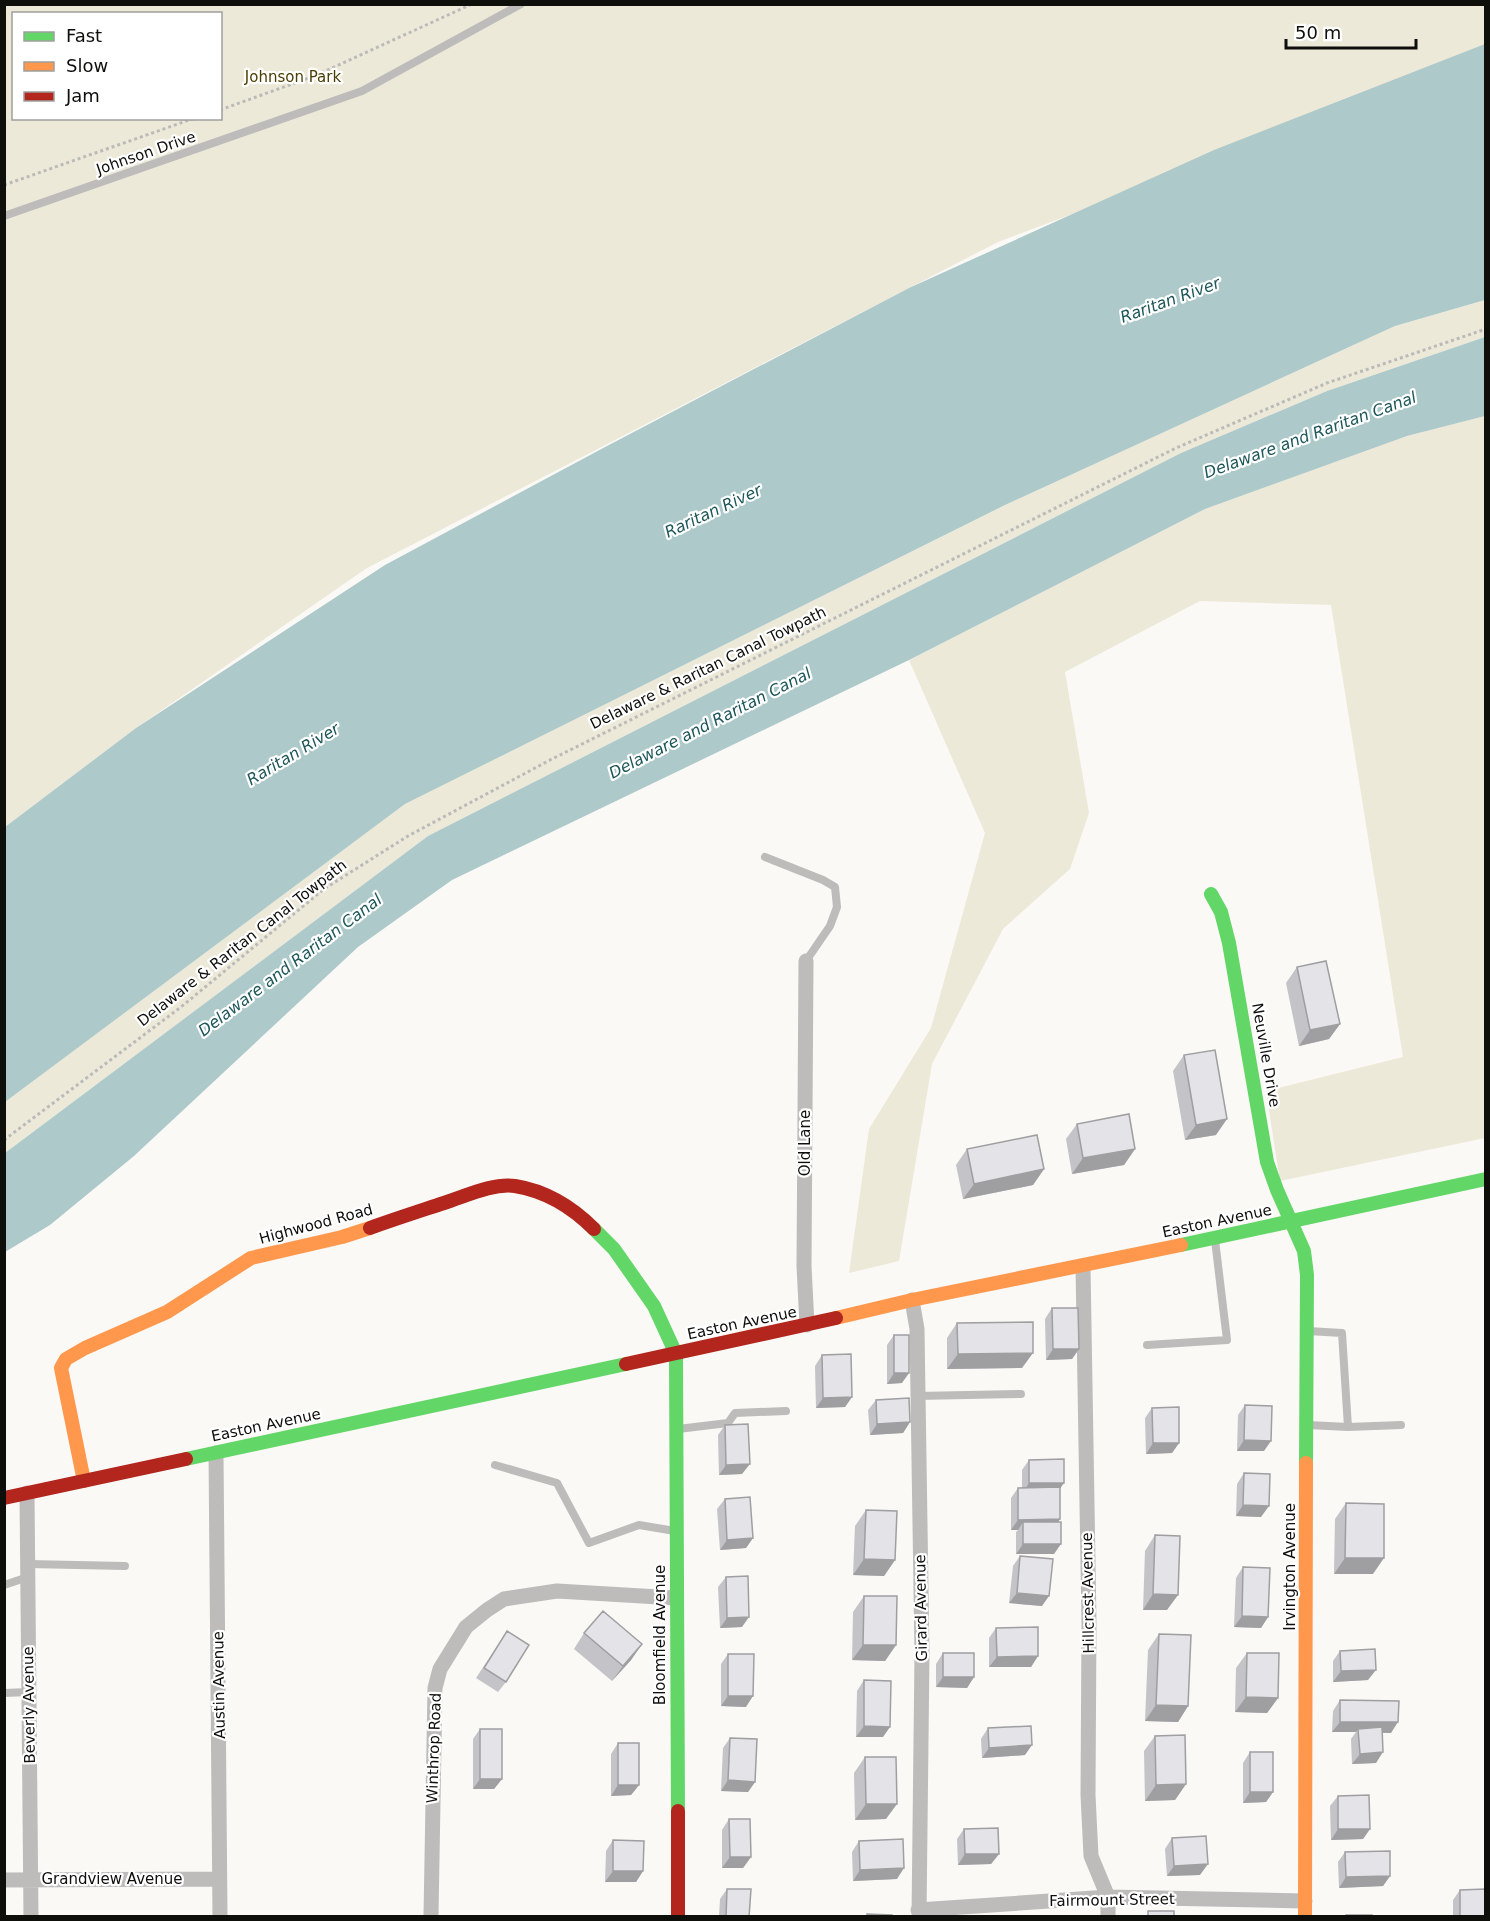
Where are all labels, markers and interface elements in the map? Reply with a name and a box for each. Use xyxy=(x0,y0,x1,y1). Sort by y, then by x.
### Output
legend xyxy=(12,12,222,120)
scale bar xyxy=(1286,12,1416,50)
text: 50 m xyxy=(1295,22,1341,43)
text: Fast xyxy=(66,25,102,46)
text: Slow xyxy=(66,55,108,76)
park label: Johnson Park xyxy=(244,68,341,86)
text: Jam xyxy=(65,85,100,106)
street label: Johnson Drive xyxy=(93,128,198,179)
water label: Raritan River xyxy=(1118,273,1224,327)
water label: Delaware and Raritan Canal xyxy=(1201,387,1419,482)
water label: Raritan River xyxy=(662,480,766,542)
street label: Delaware & Raritan Canal Towpath xyxy=(587,603,829,733)
water label: Delaware and Raritan Canal xyxy=(606,663,815,782)
water label: Raritan River xyxy=(243,718,344,789)
street label: Delaware & Raritan Canal Towpath xyxy=(134,856,350,1030)
water label: Delaware and Raritan Canal xyxy=(195,889,386,1040)
street label: Neuville Drive xyxy=(1248,1002,1284,1108)
street label: Old Lane xyxy=(796,1110,814,1176)
street label: Highwood Road xyxy=(257,1200,375,1248)
street label: Easton Avenue xyxy=(1161,1201,1273,1241)
street label: Easton Avenue xyxy=(686,1303,798,1343)
street label: Easton Avenue xyxy=(210,1405,322,1445)
street label: Irvington Avenue xyxy=(1281,1503,1299,1631)
street label: Hillcrest Avenue xyxy=(1078,1532,1098,1654)
street label: Girard Avenue xyxy=(911,1554,931,1662)
street label: Bloomfield Avenue xyxy=(651,1565,669,1705)
street label: Austin Avenue xyxy=(209,1631,229,1739)
street label: Beverly Avenue xyxy=(19,1646,39,1764)
street label: Winthrop Road xyxy=(423,1692,445,1804)
street label: Grandview Avenue xyxy=(41,1870,183,1888)
street label: Fairmount Street xyxy=(1049,1890,1175,1910)

